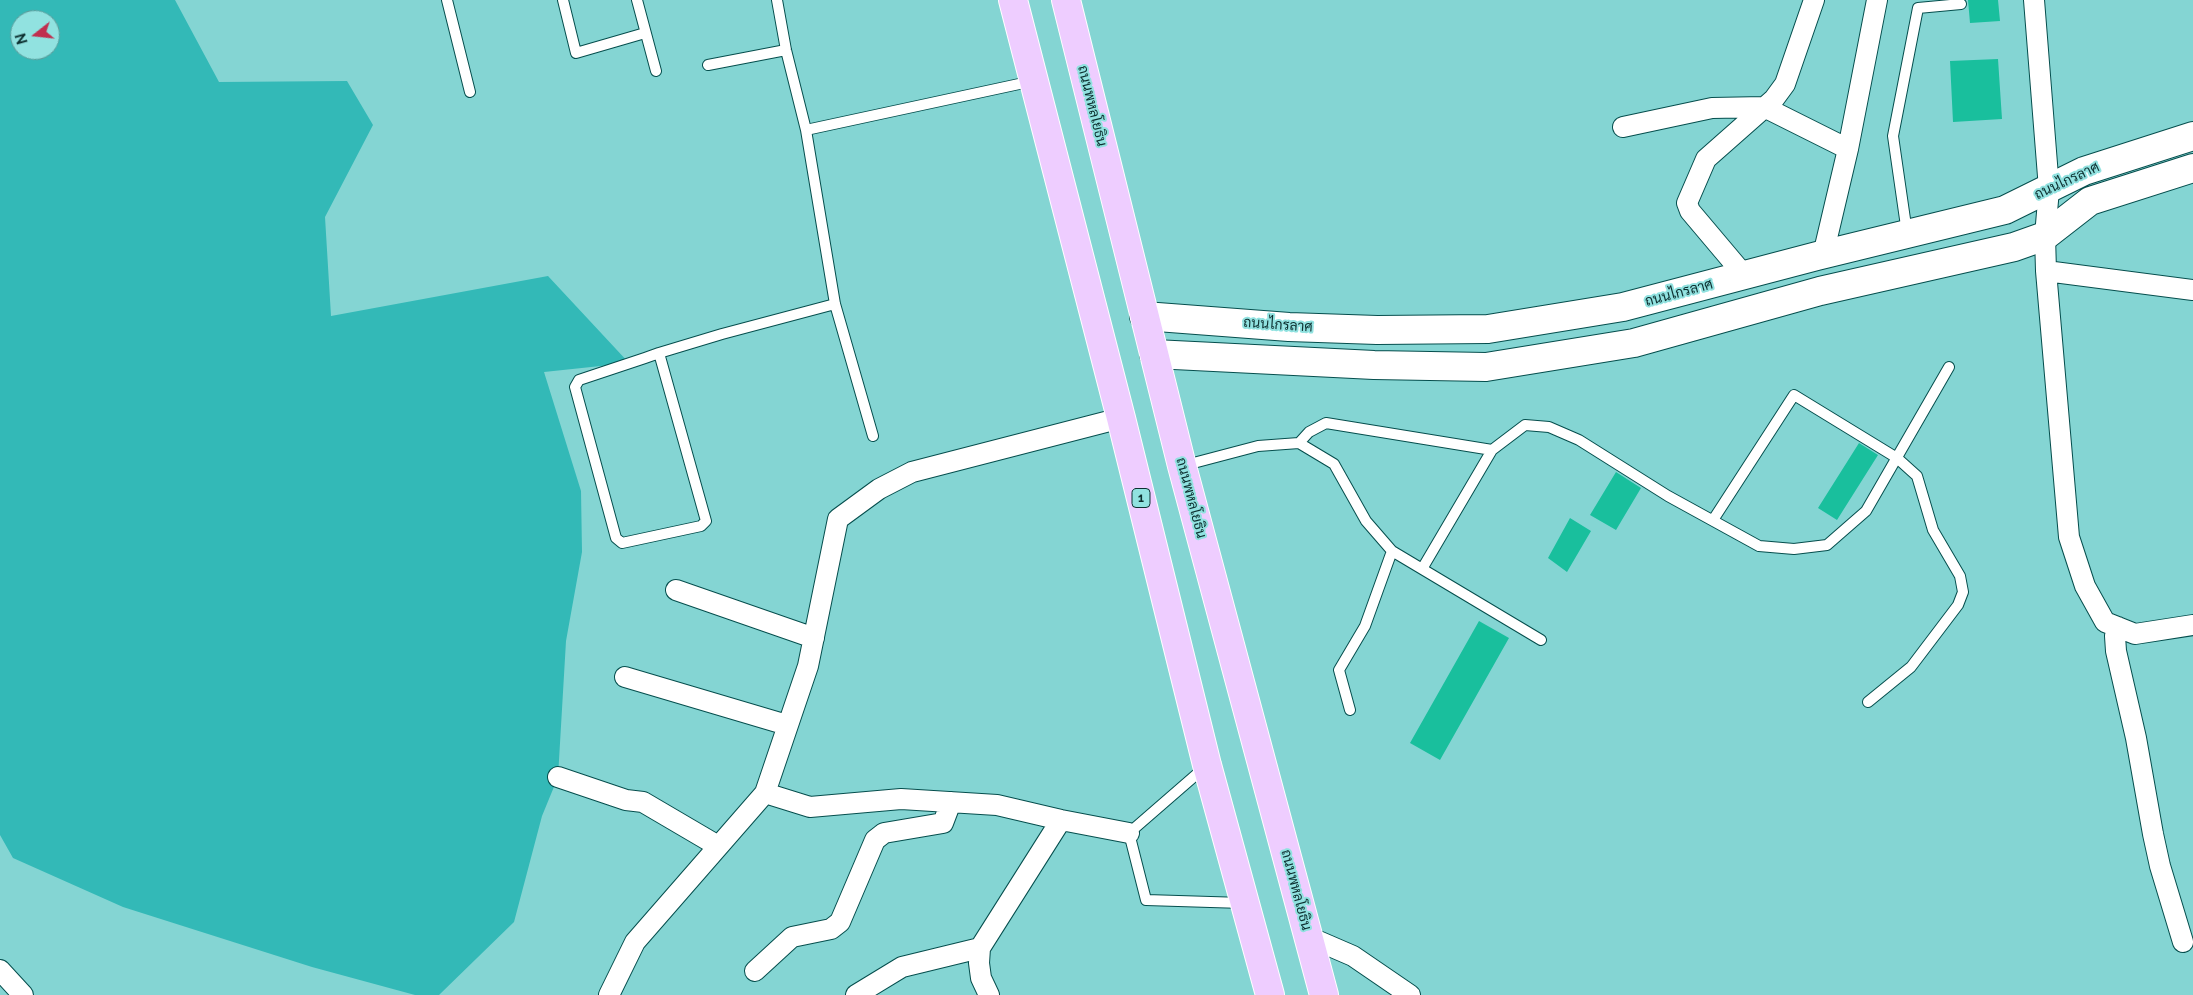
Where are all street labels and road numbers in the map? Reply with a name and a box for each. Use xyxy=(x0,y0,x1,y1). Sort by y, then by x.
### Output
street label: ถนนพหลโยธิน xyxy=(1074,64,1110,148)
street label: ถนนไกรลาศ xyxy=(2032,159,2102,203)
street label: ถนนไกรลาศ xyxy=(1643,276,1715,310)
street label: ถนนไกรลาศ xyxy=(1243,314,1313,336)
street label: ถนนพหลโยธิน xyxy=(1172,456,1210,540)
road number: 1 xyxy=(1132,488,1150,508)
street label: ถนนพหลโยธิน xyxy=(1277,848,1315,932)

